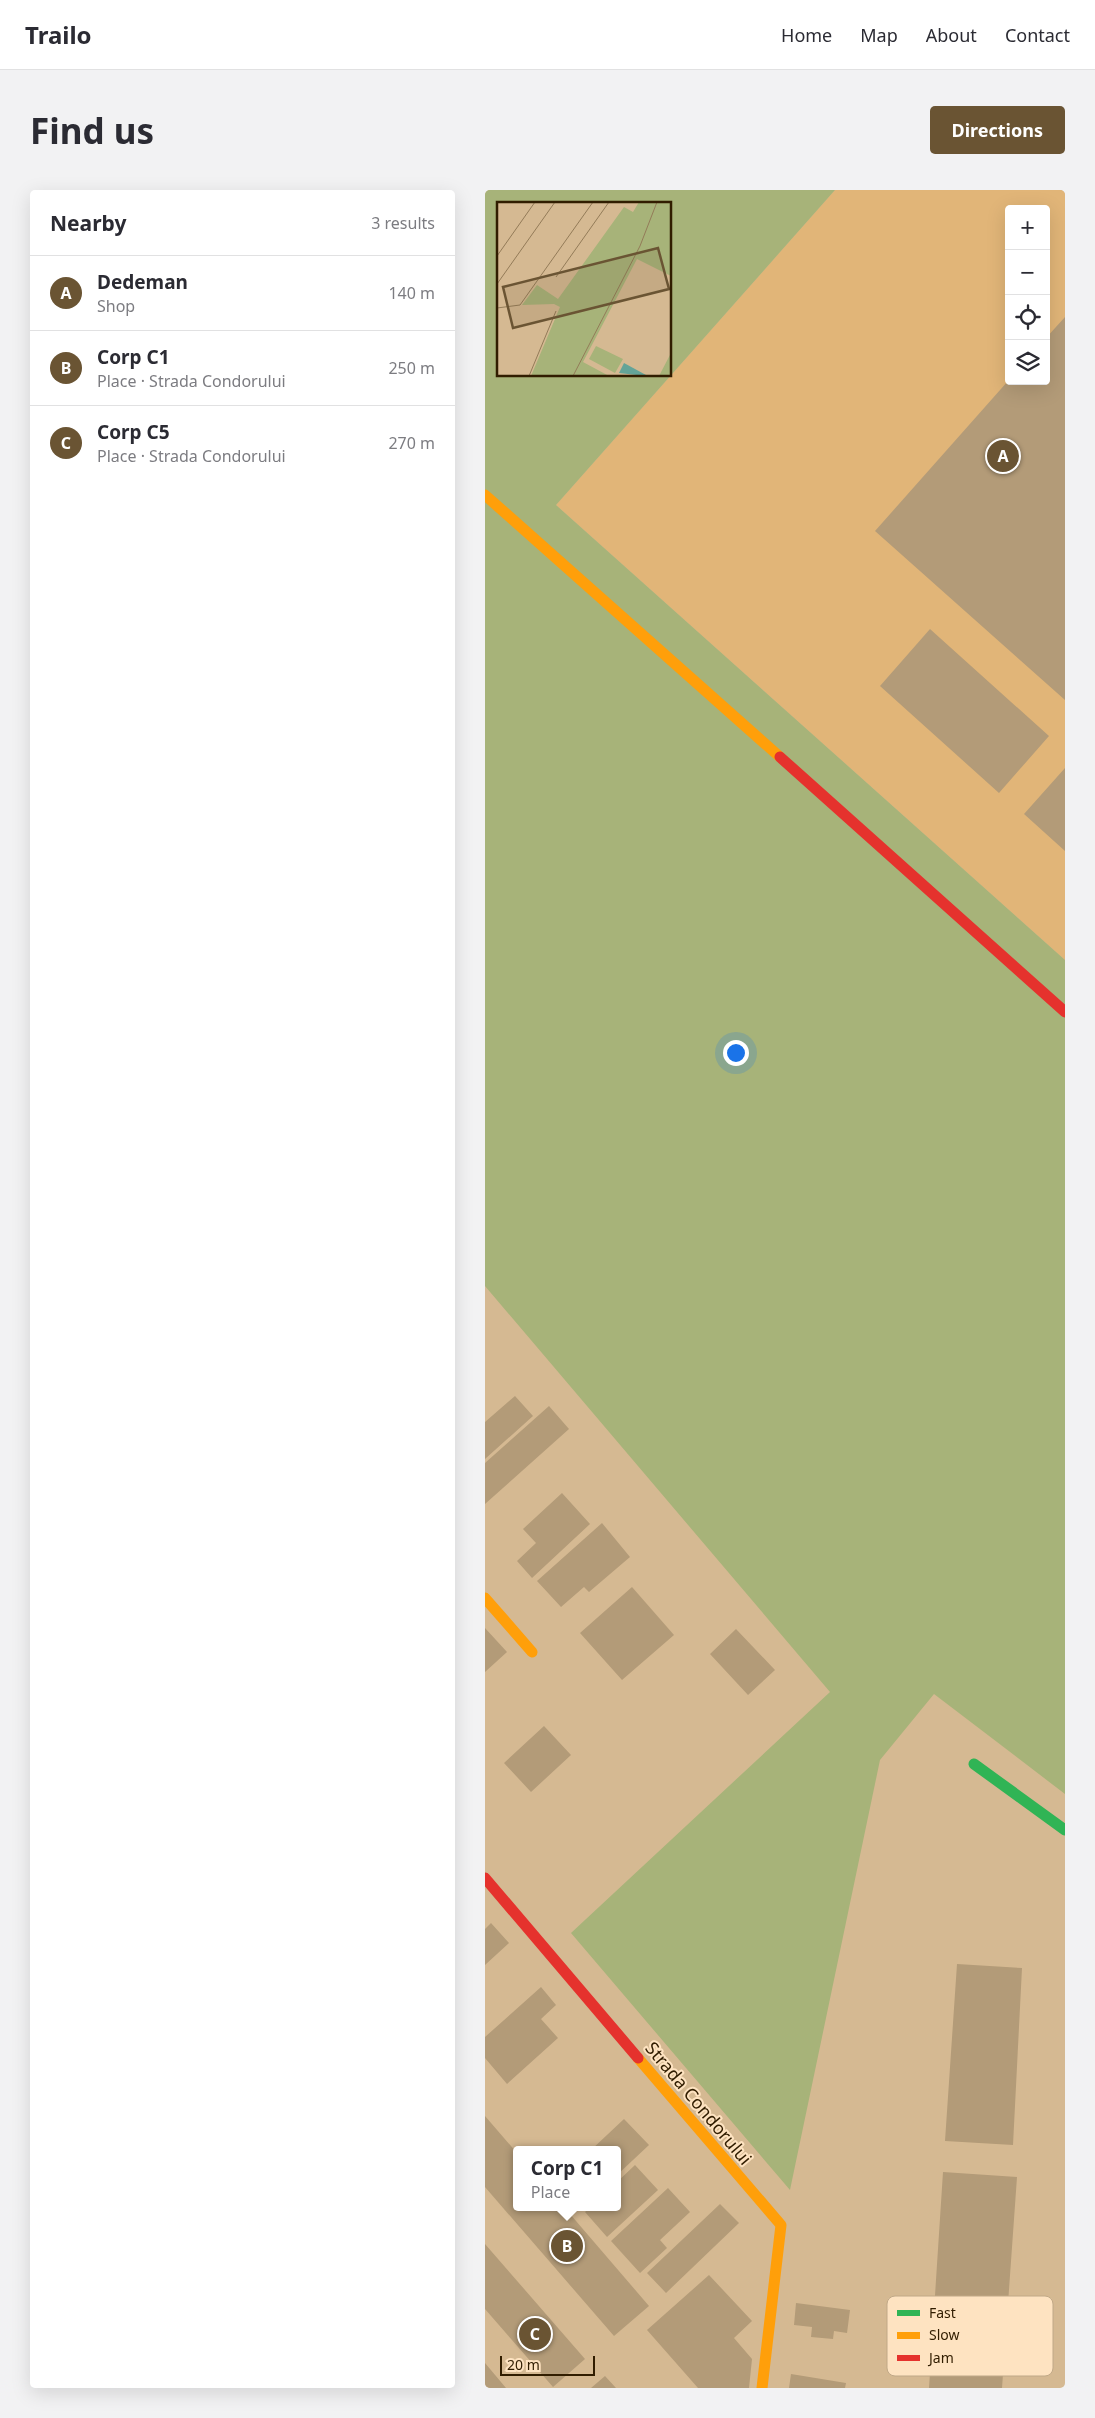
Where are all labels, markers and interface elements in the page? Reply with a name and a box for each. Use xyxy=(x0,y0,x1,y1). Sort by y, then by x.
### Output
text: Trailo xyxy=(25,18,92,51)
text: Home xyxy=(781,23,832,47)
text: Map xyxy=(860,23,898,47)
text: About xyxy=(926,23,977,47)
text: Contact xyxy=(1005,23,1070,47)
button: Directions xyxy=(930,106,1065,154)
text: Find us xyxy=(30,107,154,154)
inset map xyxy=(497,202,671,376)
map controls xyxy=(1005,205,1050,385)
button: + xyxy=(1005,205,1050,250)
text: Nearby xyxy=(50,209,126,237)
text: 3 results xyxy=(371,212,435,234)
button: − xyxy=(1005,250,1050,295)
text: Dedeman xyxy=(97,269,188,295)
text: A xyxy=(60,282,72,304)
text: 140 m xyxy=(388,282,435,304)
text: Shop xyxy=(97,295,135,317)
button: locate xyxy=(1005,295,1050,340)
button: layers xyxy=(1005,340,1050,385)
text: Corp C1 xyxy=(97,344,170,370)
text: B xyxy=(61,357,71,379)
text: 250 m xyxy=(388,357,435,379)
text: Place · Strada Condorului xyxy=(97,370,286,392)
text: Corp C5 xyxy=(97,419,170,445)
text: C xyxy=(61,432,71,454)
text: 270 m xyxy=(388,432,435,454)
pin: A xyxy=(987,437,1019,475)
text: Place · Strada Condorului xyxy=(97,445,286,467)
your location xyxy=(723,1040,749,1066)
street label: Strada Condorului xyxy=(640,2036,758,2170)
popup xyxy=(513,2146,621,2211)
text: Corp C1 xyxy=(531,2155,603,2181)
text: Place xyxy=(531,2181,570,2203)
pin: B xyxy=(551,2227,583,2265)
legend xyxy=(887,2296,1053,2376)
text: Fast xyxy=(929,2303,956,2322)
pin: C xyxy=(519,2315,551,2353)
text: Slow xyxy=(929,2325,960,2344)
text: Jam xyxy=(927,2348,954,2367)
scale bar xyxy=(500,2353,595,2376)
text: 20 m xyxy=(507,2355,540,2374)

